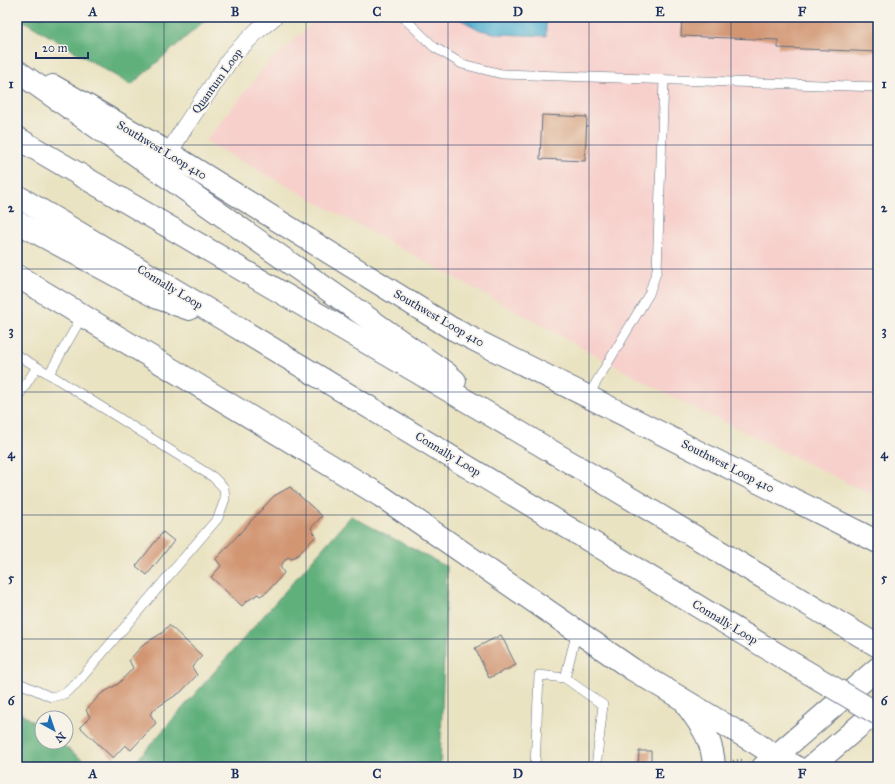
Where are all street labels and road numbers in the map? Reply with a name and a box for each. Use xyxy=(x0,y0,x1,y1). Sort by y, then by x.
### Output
street label: Quantum Loop xyxy=(189,46,245,116)
street label: Southwest Loop 410 xyxy=(115,118,209,182)
street label: Connally Loop xyxy=(135,262,205,312)
street label: Southwest Loop 410 xyxy=(391,286,487,350)
street label: Connally Loop xyxy=(413,429,483,479)
street label: Southwest Loop 410 xyxy=(679,437,777,495)
street label: Connally Loop xyxy=(690,597,760,647)

